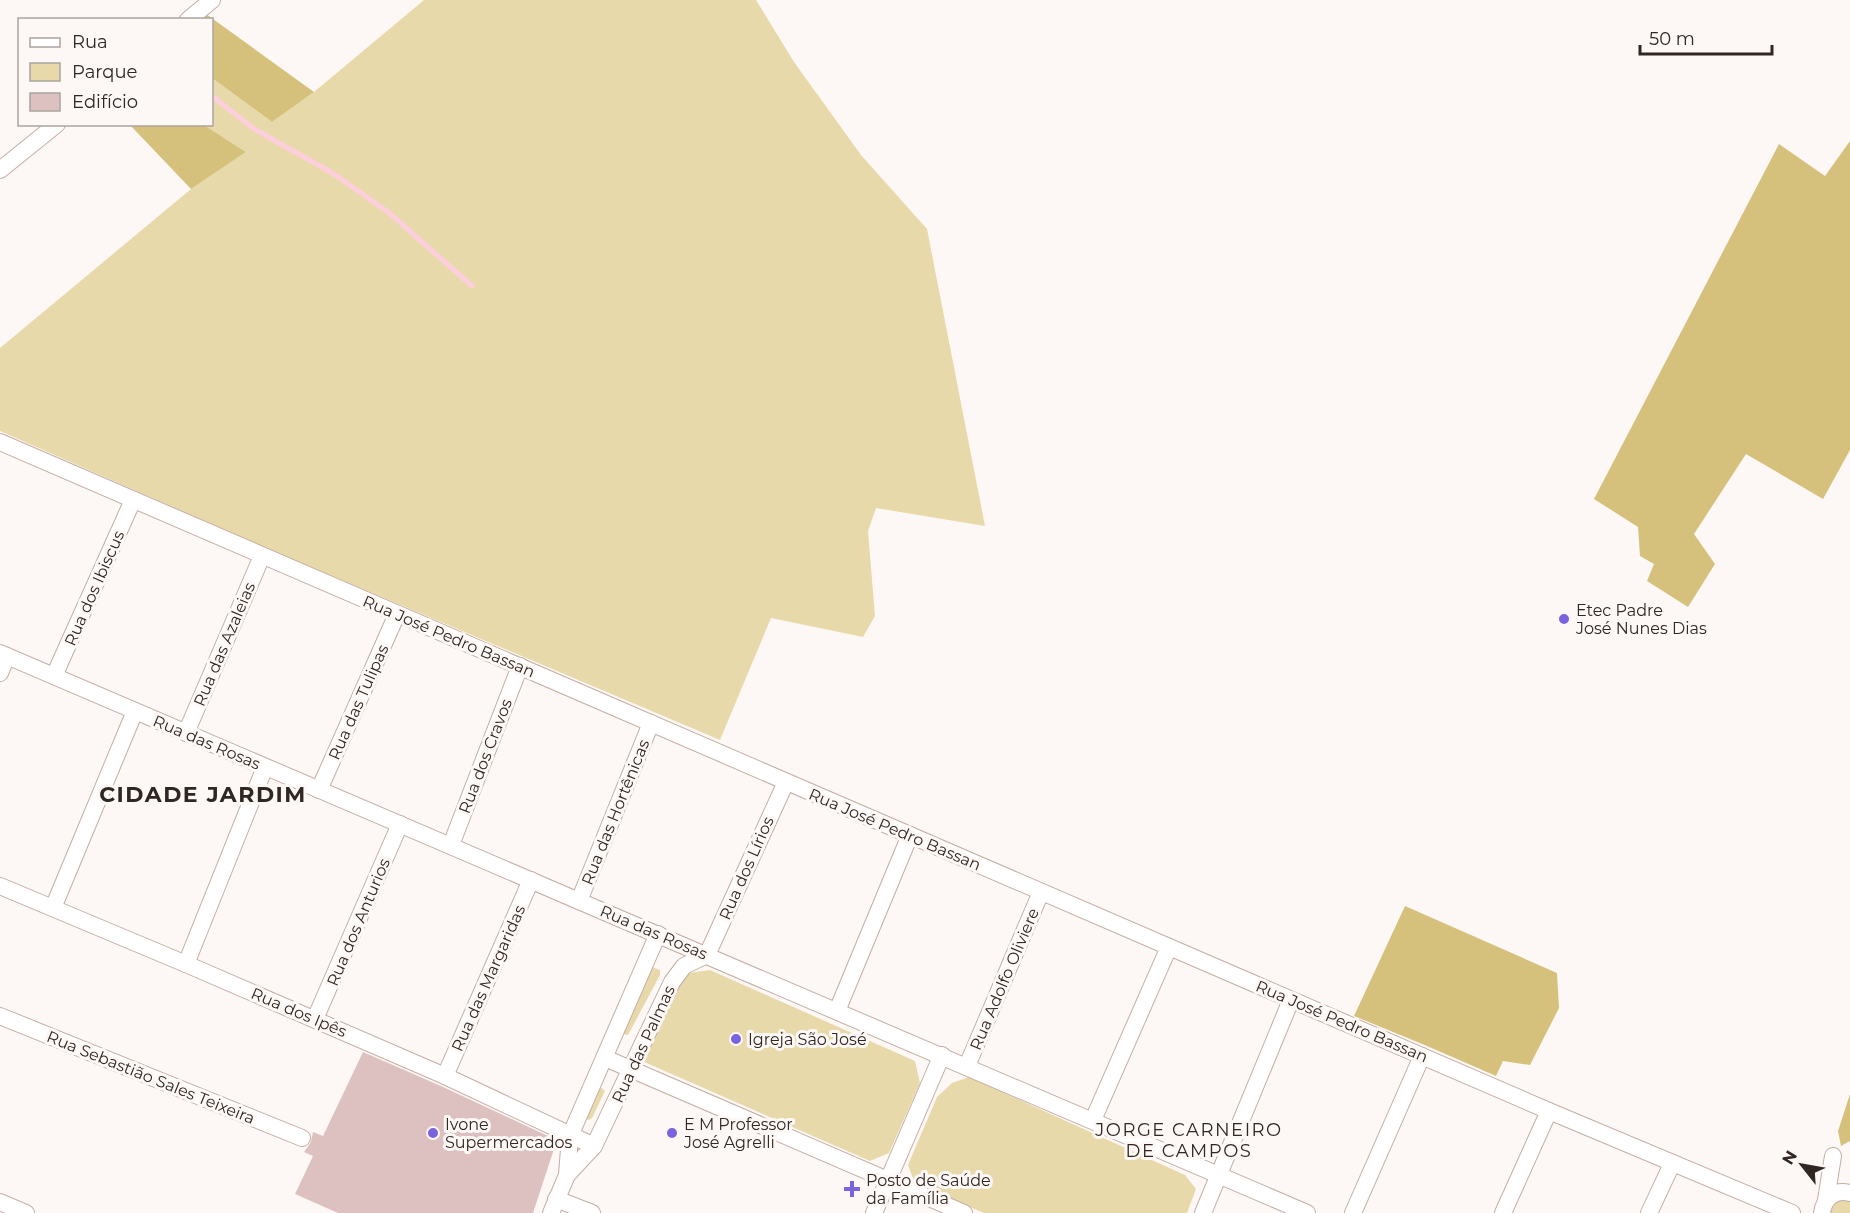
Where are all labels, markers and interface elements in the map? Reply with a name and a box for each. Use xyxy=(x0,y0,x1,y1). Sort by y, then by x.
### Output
legend xyxy=(18,18,213,126)
scale bar xyxy=(1640,18,1772,56)
text: 50 m xyxy=(1649,28,1695,50)
text: Rua xyxy=(72,31,108,53)
text: Parque xyxy=(72,61,138,83)
text: Edifício xyxy=(72,91,138,113)
street label: Rua dos Ibiscus xyxy=(61,527,128,649)
street label: Rua das Azaleias xyxy=(190,579,259,709)
street label: Rua José Pedro Bassan xyxy=(360,592,538,681)
place label: Etec Padre José Nunes Dias xyxy=(1575,601,1707,638)
marker: Etec Padre José Nunes Dias xyxy=(1557,612,1571,626)
street label: Rua das Tulipas xyxy=(324,641,393,763)
street label: Rua dos Cravos xyxy=(455,696,516,816)
street label: Rua das Rosas xyxy=(150,711,264,774)
street label: Rua das Hortênicas xyxy=(578,737,653,888)
district label: CIDADE JARDIM xyxy=(99,781,307,808)
street label: Rua José Pedro Bassan xyxy=(806,785,984,874)
street label: Rua dos Lírios xyxy=(715,813,778,923)
street label: Rua dos Anturios xyxy=(323,855,394,989)
street label: Rua das Rosas xyxy=(597,901,711,964)
street label: Rua das Margaridas xyxy=(448,902,529,1054)
street label: Rua Adolfo Oliviere xyxy=(966,905,1043,1053)
street label: Rua José Pedro Bassan xyxy=(1253,977,1431,1066)
street label: Rua das Palmas xyxy=(608,982,679,1106)
street label: Rua dos Ipês xyxy=(248,984,350,1041)
street label: Rua Sebastião Sales Teixeira xyxy=(44,1027,258,1128)
place label: Igreja São José xyxy=(748,1030,867,1049)
marker: Igreja São José xyxy=(729,1032,743,1046)
place label: Ivone Supermercados xyxy=(445,1115,573,1152)
place label: E M Professor José Agrelli xyxy=(683,1115,793,1152)
district label: JORGE CARNEIRO DE CAMPOS xyxy=(1094,1119,1283,1162)
marker: Ivone Supermercados xyxy=(426,1126,440,1140)
marker: E M Professor José Agrelli xyxy=(665,1126,679,1140)
north arrow xyxy=(1772,1135,1832,1195)
text: N xyxy=(1778,1147,1801,1168)
place label: Posto de Saúde da Família xyxy=(866,1171,991,1208)
marker: Posto de Saúde da Família xyxy=(843,1180,861,1198)

